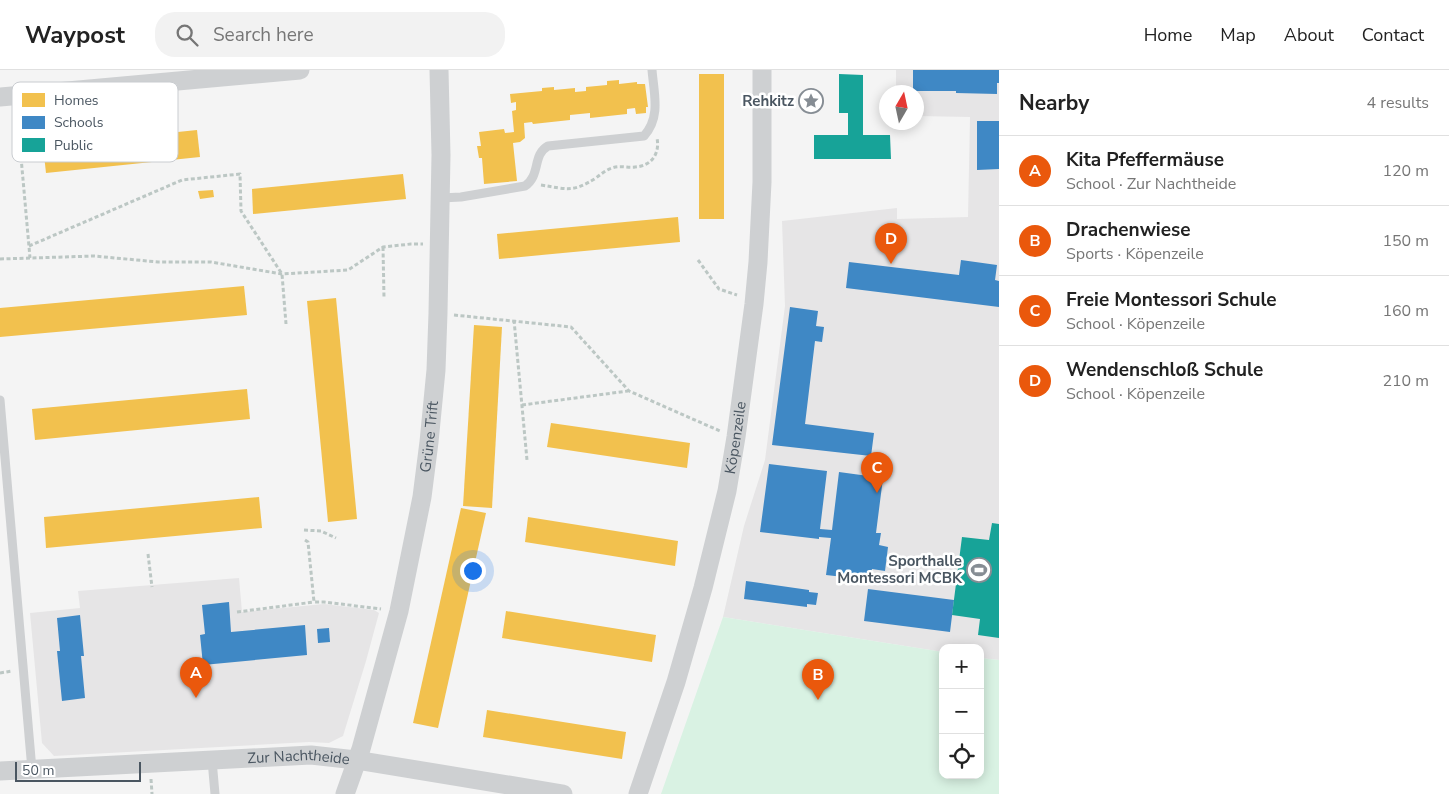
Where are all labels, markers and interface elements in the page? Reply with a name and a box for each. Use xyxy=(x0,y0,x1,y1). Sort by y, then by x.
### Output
search box xyxy=(155,12,505,57)
text: Waypost xyxy=(25,19,125,51)
icon: search xyxy=(173,21,201,49)
text: Search here xyxy=(213,22,314,48)
text: Home xyxy=(1144,23,1192,47)
text: Map xyxy=(1220,23,1256,47)
text: About xyxy=(1284,23,1334,47)
text: Contact xyxy=(1362,23,1424,47)
legend xyxy=(12,82,178,162)
north arrow xyxy=(879,85,924,130)
place icon: Rehkitz xyxy=(798,88,824,114)
text: Nearby xyxy=(1019,89,1089,117)
text: Homes xyxy=(54,91,99,110)
place label: Rehkitz xyxy=(742,91,794,111)
text: 4 results xyxy=(1367,92,1429,114)
text: Schools xyxy=(54,113,104,132)
text: Public xyxy=(54,136,93,155)
text: Kita Pfeffermäuse xyxy=(1066,147,1224,173)
text: A xyxy=(1029,160,1041,182)
text: 120 m xyxy=(1382,160,1429,182)
text: School · Zur Nachtheide xyxy=(1066,173,1236,195)
text: Drachenwiese xyxy=(1066,217,1191,243)
pin: D xyxy=(875,223,907,264)
text: B xyxy=(1029,230,1041,252)
text: 150 m xyxy=(1382,230,1429,252)
text: Sports · Köpenzeile xyxy=(1066,243,1204,265)
text: Freie Montessori Schule xyxy=(1066,287,1277,313)
text: C xyxy=(1030,300,1040,322)
text: 160 m xyxy=(1382,300,1429,322)
text: School · Köpenzeile xyxy=(1066,313,1205,335)
text: Wendenschloß Schule xyxy=(1066,357,1263,383)
text: D xyxy=(1029,370,1041,392)
text: 210 m xyxy=(1382,370,1429,392)
text: School · Köpenzeile xyxy=(1066,383,1205,405)
street label: Grüne Trift xyxy=(415,399,443,474)
street label: Köpenzeile xyxy=(720,400,751,476)
pin: C xyxy=(861,452,893,493)
place label: Sporthalle Montessori MCBK xyxy=(837,551,963,588)
sports icon: Sporthalle Montessori MCBK xyxy=(966,557,992,583)
your location xyxy=(460,558,486,584)
map controls xyxy=(939,644,984,779)
button: + xyxy=(939,644,984,689)
pin: A xyxy=(180,657,212,698)
pin: B xyxy=(802,659,834,700)
button: − xyxy=(939,689,984,734)
button: locate xyxy=(939,734,984,779)
street label: Zur Nachtheide xyxy=(247,745,351,769)
scale bar xyxy=(15,759,141,782)
text: 50 m xyxy=(22,761,54,780)

